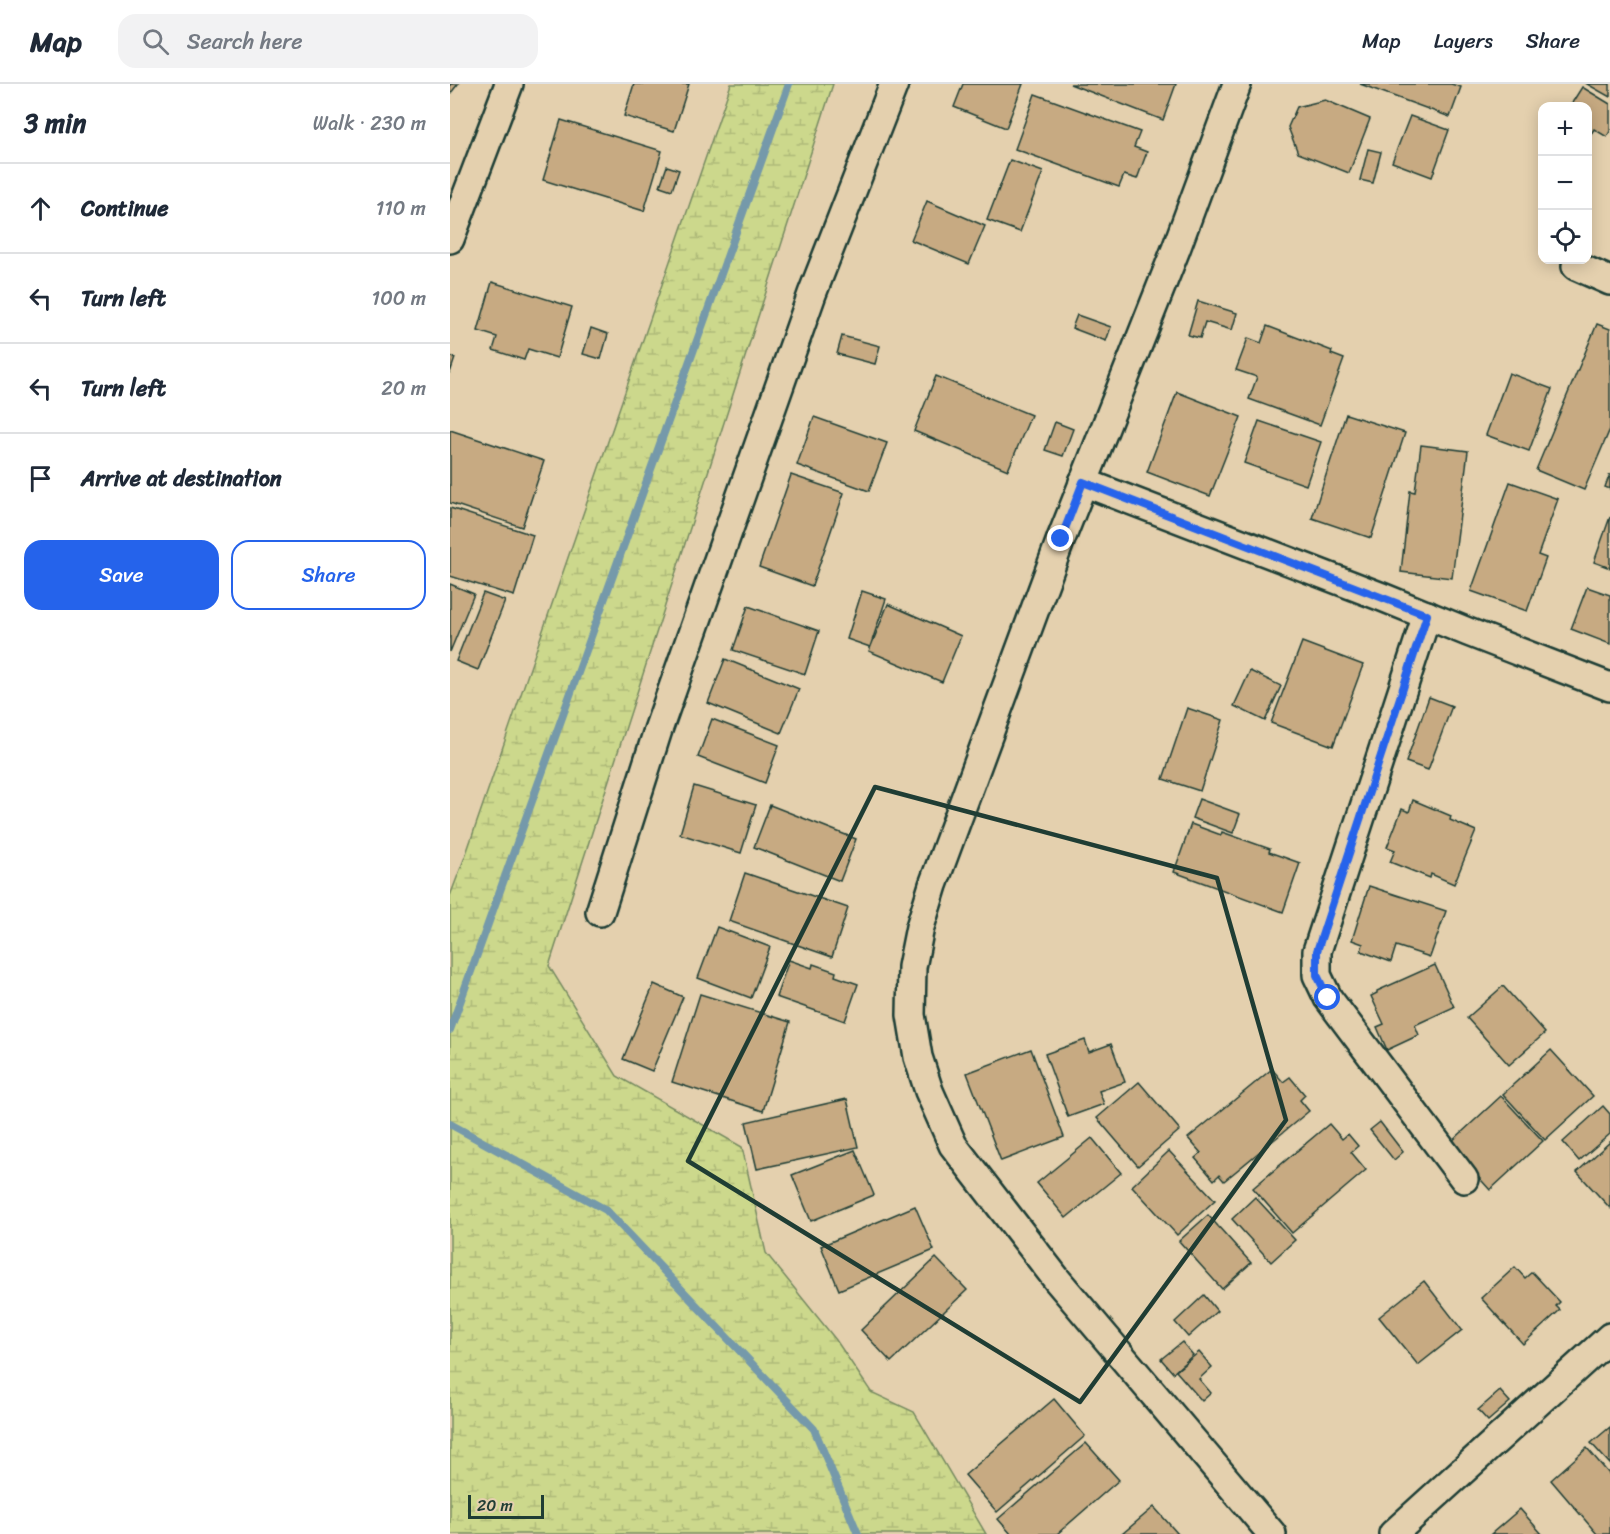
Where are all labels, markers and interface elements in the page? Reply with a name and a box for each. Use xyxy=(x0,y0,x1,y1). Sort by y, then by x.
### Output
search box xyxy=(118,14,538,68)
text: Map xyxy=(30,17,82,66)
text: Search here xyxy=(187,22,303,61)
text: Map xyxy=(1362,22,1401,60)
text: Layers xyxy=(1434,22,1493,60)
text: Share xyxy=(1526,22,1580,60)
icon: search xyxy=(139,25,172,58)
text: 3 min xyxy=(24,100,86,146)
map controls xyxy=(1538,102,1592,264)
button: + xyxy=(1538,102,1592,156)
text: Walk · 230 m xyxy=(313,106,426,141)
button: − xyxy=(1538,156,1592,210)
text: Continue xyxy=(81,189,169,228)
text: 110 m xyxy=(376,191,426,226)
icon: ahead xyxy=(24,192,57,225)
button: locate xyxy=(1538,210,1592,264)
text: Turn left xyxy=(81,279,166,318)
text: 100 m xyxy=(372,281,426,316)
icon: left xyxy=(24,282,57,315)
text: Turn left xyxy=(81,369,166,408)
text: 20 m xyxy=(381,371,426,406)
icon: left xyxy=(24,372,57,405)
text: Arrive at destination xyxy=(81,459,282,498)
icon: arrive xyxy=(24,462,57,495)
route end xyxy=(1047,525,1073,551)
button: Save xyxy=(24,540,219,610)
button: Share xyxy=(231,540,426,610)
route start xyxy=(1314,984,1340,1010)
text: 20 m xyxy=(477,1491,513,1520)
scale bar xyxy=(468,1492,544,1520)

